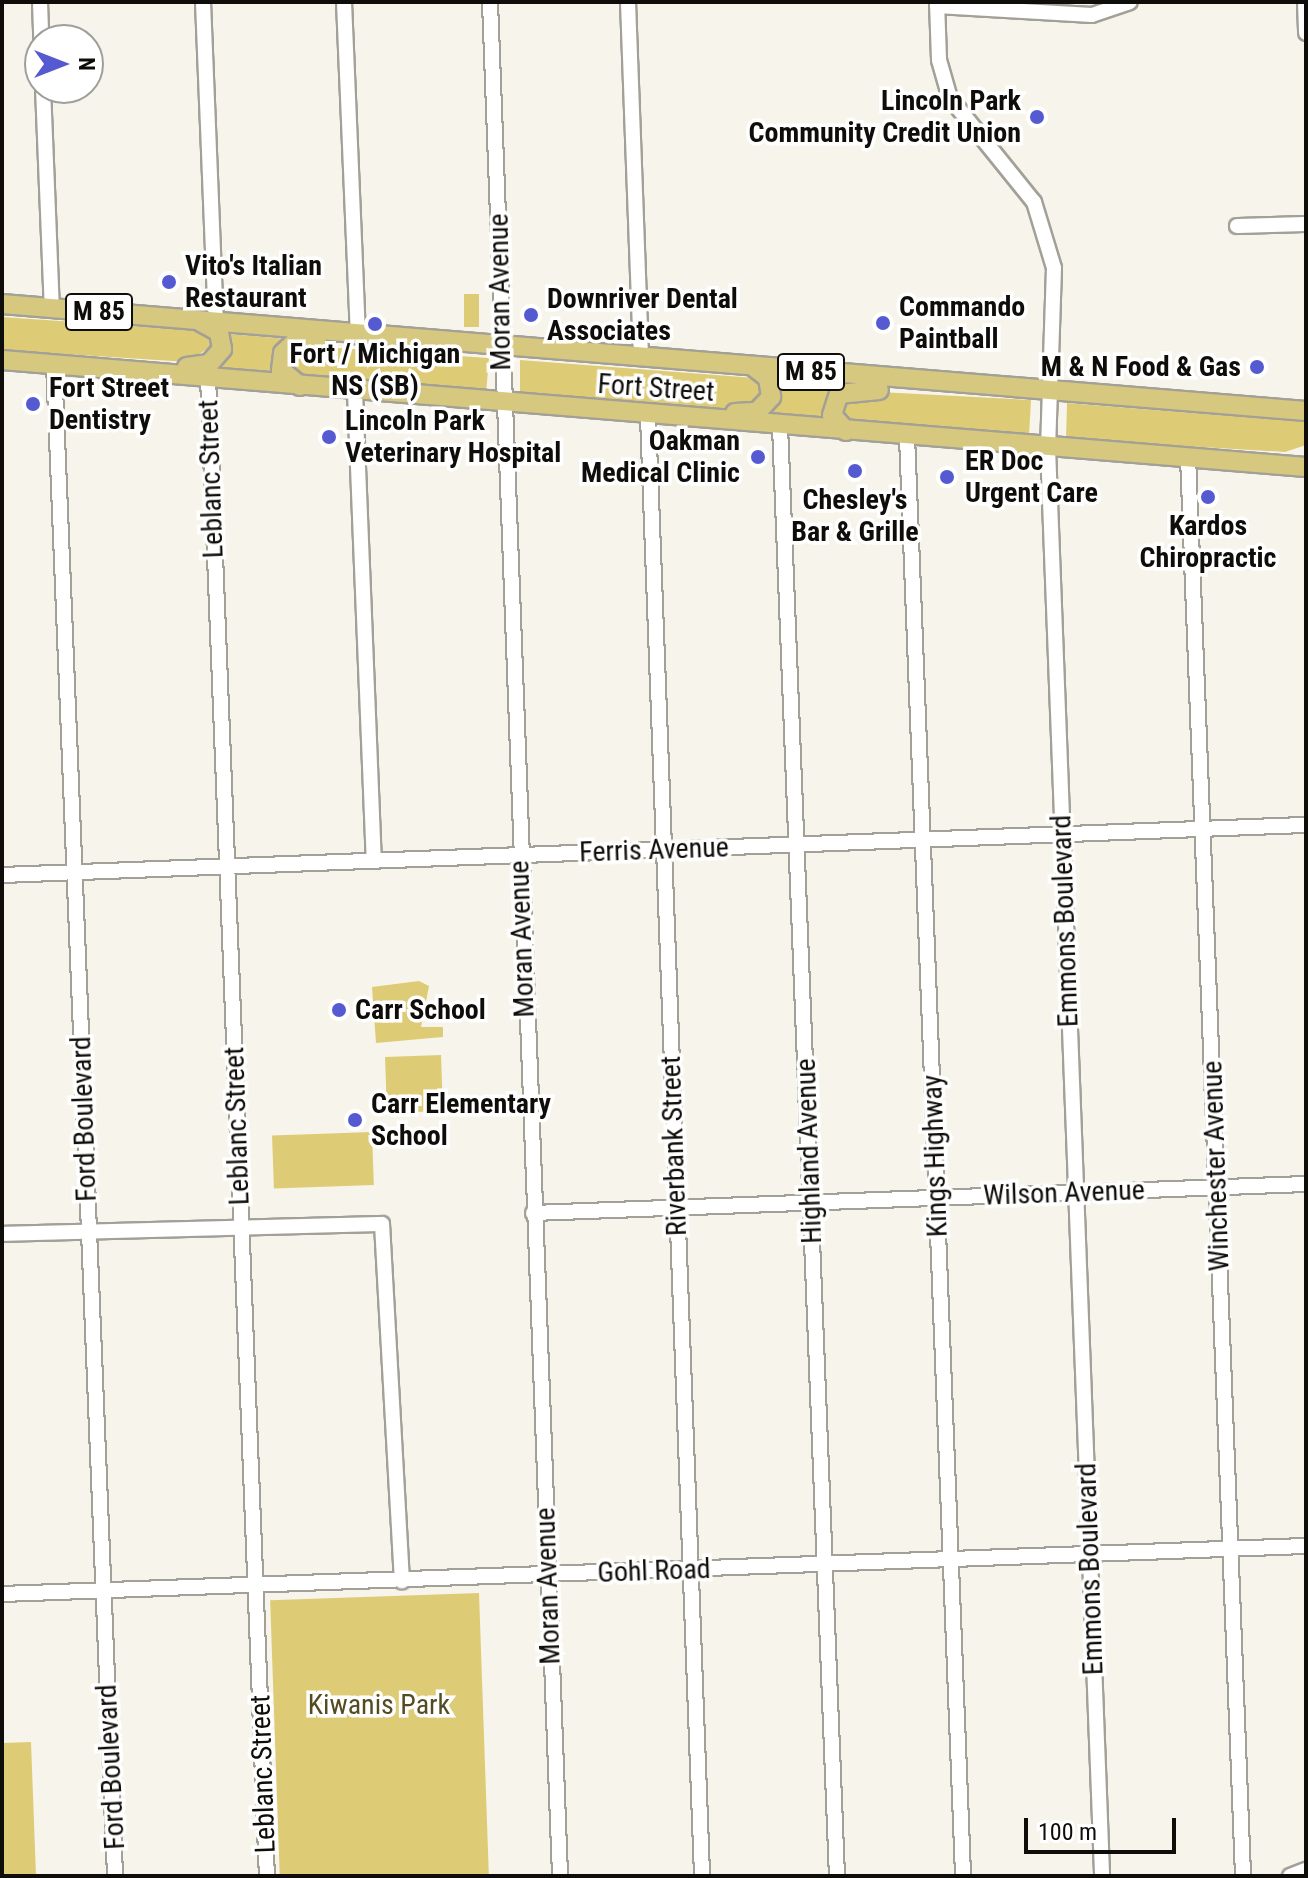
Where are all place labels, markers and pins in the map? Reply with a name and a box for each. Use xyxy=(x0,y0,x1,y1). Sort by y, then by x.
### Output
place label: Lincoln Park Community Credit Union xyxy=(749,84,1021,150)
marker: Lincoln Park Community Credit Union xyxy=(1028,108,1046,126)
place label: Vito's Italian Restaurant xyxy=(185,249,322,315)
marker: Vito's Italian Restaurant xyxy=(160,273,178,291)
place label: Downriver Dental Associates xyxy=(547,282,738,348)
place label: Commando Paintball xyxy=(899,290,1025,356)
marker: Downriver Dental Associates xyxy=(522,306,540,324)
marker: Commando Paintball xyxy=(874,314,892,332)
marker: Fort / Michigan NS (SB) xyxy=(366,315,384,333)
place label: Fort / Michigan NS (SB) xyxy=(290,337,460,403)
place label: M & N Food & Gas xyxy=(1041,350,1241,384)
marker: M & N Food & Gas xyxy=(1248,358,1266,376)
place label: Fort Street Dentistry xyxy=(49,371,169,437)
marker: Fort Street Dentistry xyxy=(24,395,42,413)
place label: Lincoln Park Veterinary Hospital xyxy=(345,404,561,470)
place label: Oakman Medical Clinic xyxy=(581,424,740,490)
marker: Lincoln Park Veterinary Hospital xyxy=(320,428,338,446)
place label: ER Doc Urgent Care xyxy=(965,444,1098,510)
marker: Oakman Medical Clinic xyxy=(747,446,769,468)
marker: Chesley's Bar & Grille xyxy=(846,462,864,480)
marker: ER Doc Urgent Care xyxy=(936,466,958,488)
place label: Chesley's Bar & Grille xyxy=(791,483,919,549)
marker: Kardos Chiropractic xyxy=(1199,488,1217,506)
place label: Kardos Chiropractic xyxy=(1140,509,1276,575)
place label: Carr School xyxy=(355,993,486,1027)
marker: Carr School xyxy=(330,1001,348,1019)
place label: Carr Elementary School xyxy=(371,1087,551,1153)
marker: Carr Elementary School xyxy=(346,1111,364,1129)

